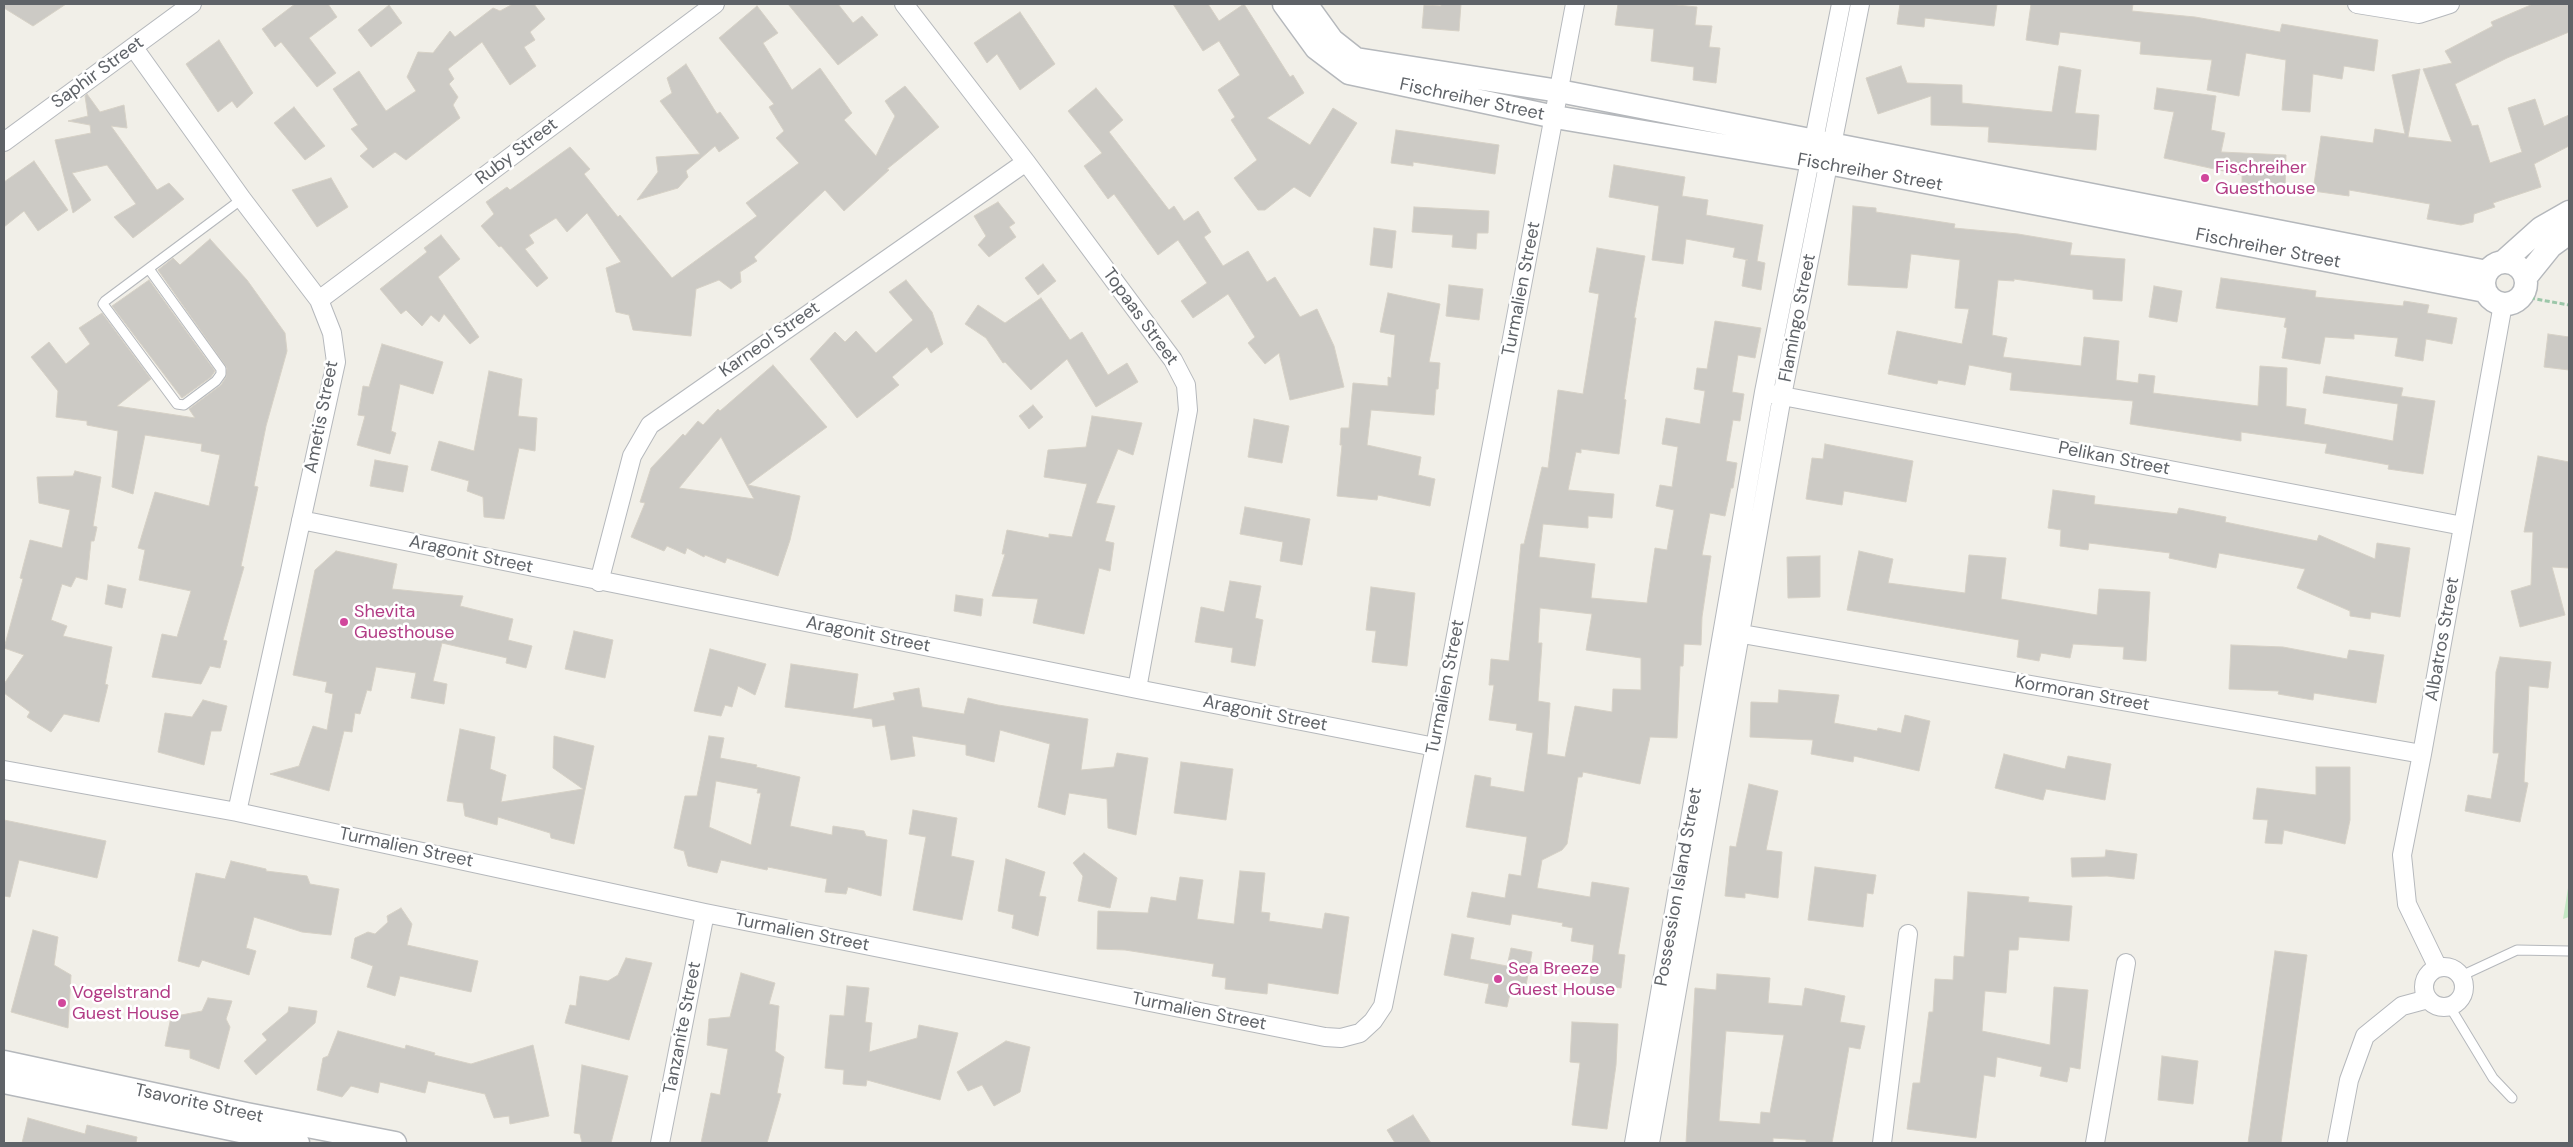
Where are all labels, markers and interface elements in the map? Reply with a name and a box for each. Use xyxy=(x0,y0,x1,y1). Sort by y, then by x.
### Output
street label: Saphir Street xyxy=(48,32,148,114)
street label: Fischreiher Street xyxy=(1398,74,1546,126)
street label: Ruby Street xyxy=(472,114,562,190)
street label: Fischreiher Street xyxy=(1795,150,1945,196)
place label: Fischreiher Guesthouse xyxy=(2215,157,2315,200)
marker: Fischreiher Guesthouse xyxy=(2199,172,2211,184)
street label: Turmalien Street xyxy=(1498,220,1546,358)
street label: Fischreiher Street xyxy=(2194,224,2342,274)
street label: Flamingo Street xyxy=(1775,252,1821,384)
street label: Topaas Street xyxy=(1098,264,1182,370)
street label: Karneol Street xyxy=(716,297,824,383)
street label: Ametis Street xyxy=(301,359,343,475)
street label: Pelikan Street xyxy=(2056,438,2172,480)
street label: Aragonit Street xyxy=(407,531,535,579)
street label: Albatros Street xyxy=(2421,575,2465,703)
place label: Shevita Guesthouse xyxy=(354,601,454,644)
street label: Aragonit Street xyxy=(804,612,932,658)
marker: Shevita Guesthouse xyxy=(338,616,350,628)
street label: Turmalien Street xyxy=(1422,618,1470,756)
street label: Kormoran Street xyxy=(2013,672,2151,716)
street label: Aragonit Street xyxy=(1201,691,1329,737)
street label: Possession Island Street xyxy=(1651,786,1707,988)
street label: Turmalien Street xyxy=(337,823,475,873)
street label: Turmalien Street xyxy=(733,909,871,957)
place label: Sea Breeze Guest House xyxy=(1508,958,1615,1001)
street label: Tanzanite Street xyxy=(660,960,706,1096)
marker: Sea Breeze Guest House xyxy=(1492,973,1504,985)
place label: Vogelstrand Guest House xyxy=(72,982,179,1024)
street label: Turmalien Street xyxy=(1130,988,1268,1036)
marker: Vogelstrand Guest House xyxy=(56,997,68,1009)
street label: Tsavorite Street xyxy=(133,1080,265,1128)

